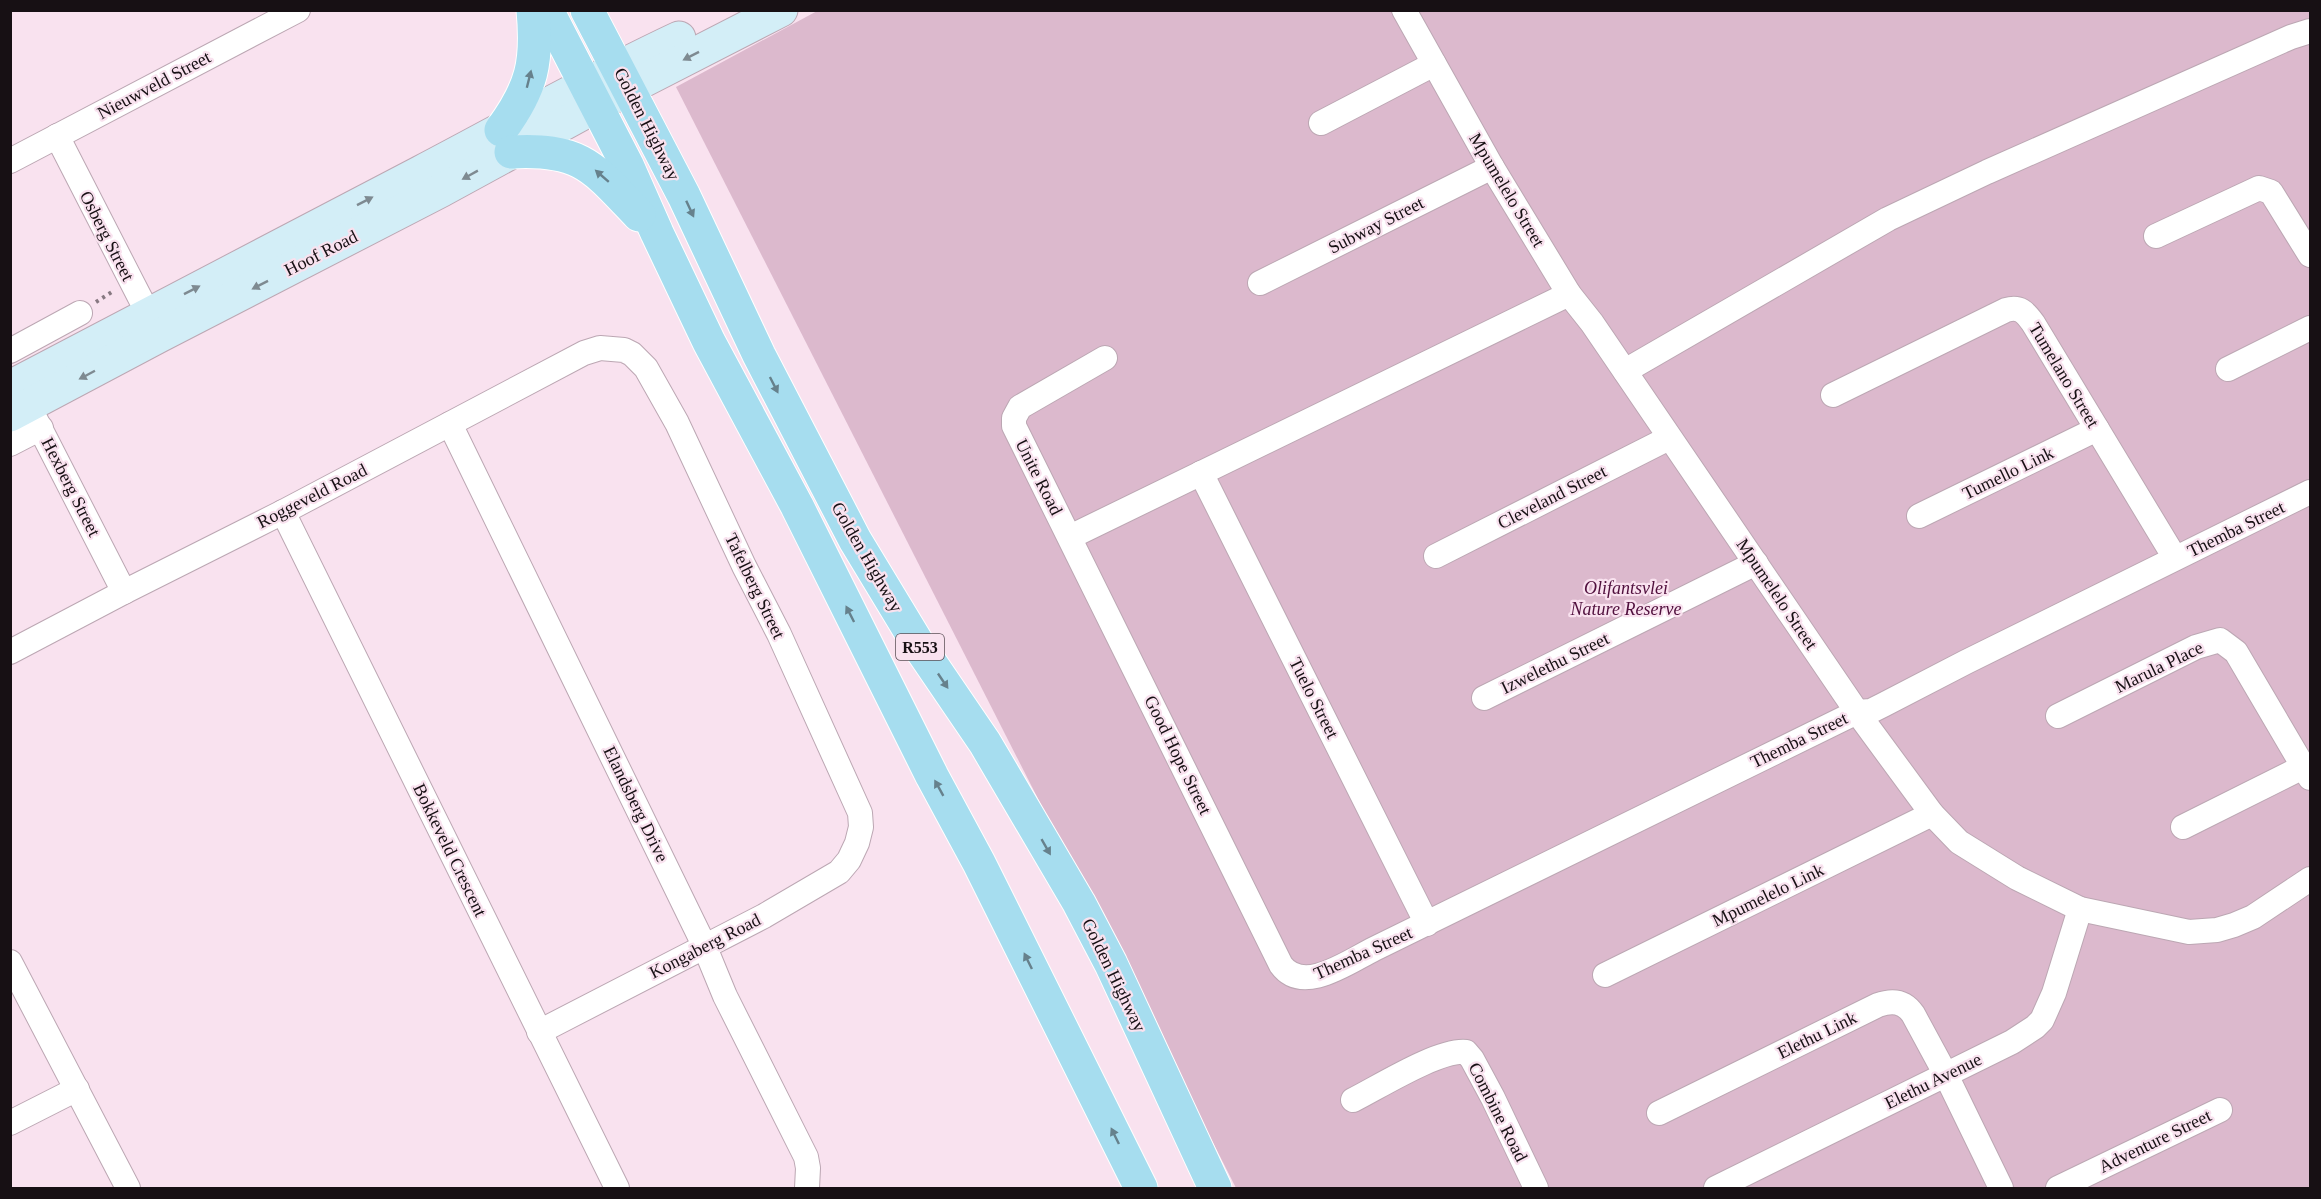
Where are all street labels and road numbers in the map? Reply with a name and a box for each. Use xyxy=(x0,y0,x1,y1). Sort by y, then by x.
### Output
street label: Nieuwveld Street xyxy=(94,47,214,123)
street label: Golden Highway xyxy=(610,64,684,184)
street label: Mpumelelo Street xyxy=(1465,129,1549,251)
street label: Osberg Street xyxy=(76,188,138,284)
street label: Subway Street xyxy=(1325,192,1427,258)
street label: Hoof Road xyxy=(281,226,361,280)
street label: Tumelano Street xyxy=(2025,319,2103,431)
street label: Hexberg Street xyxy=(38,434,104,540)
street label: Unite Road xyxy=(1011,436,1067,518)
street label: Tumello Link xyxy=(1959,442,2057,504)
street label: Roggeveld Road xyxy=(254,460,370,532)
street label: Cleveland Street xyxy=(1494,461,1610,533)
street label: Themba Street xyxy=(2184,497,2288,561)
street label: Golden Highway xyxy=(827,499,907,615)
street label: Tafelberg Street xyxy=(721,530,789,642)
street label: Mpumelelo Street xyxy=(1733,535,1821,653)
street label: Izwelethu Street xyxy=(1498,628,1612,698)
road number: R553 xyxy=(896,634,944,660)
street label: Marula Place xyxy=(2112,637,2206,697)
street label: Tuelo Street xyxy=(1285,654,1343,742)
street label: Good Hope Street xyxy=(1141,692,1215,818)
street label: Themba Street xyxy=(1747,708,1851,772)
street label: Elandsberg Drive xyxy=(599,743,673,865)
street label: Bokkeveld Crescent xyxy=(409,780,491,920)
street label: Mpumelelo Link xyxy=(1709,859,1827,931)
street label: Kongaberg Road xyxy=(646,909,764,983)
street label: Golden Highway xyxy=(1078,915,1150,1035)
street label: Themba Street xyxy=(1311,922,1415,984)
street label: Elethu Link xyxy=(1774,1007,1860,1063)
street label: Elethu Avenue xyxy=(1881,1049,1985,1113)
street label: Combine Road xyxy=(1464,1059,1532,1165)
street label: Adventure Street xyxy=(2096,1105,2214,1177)

